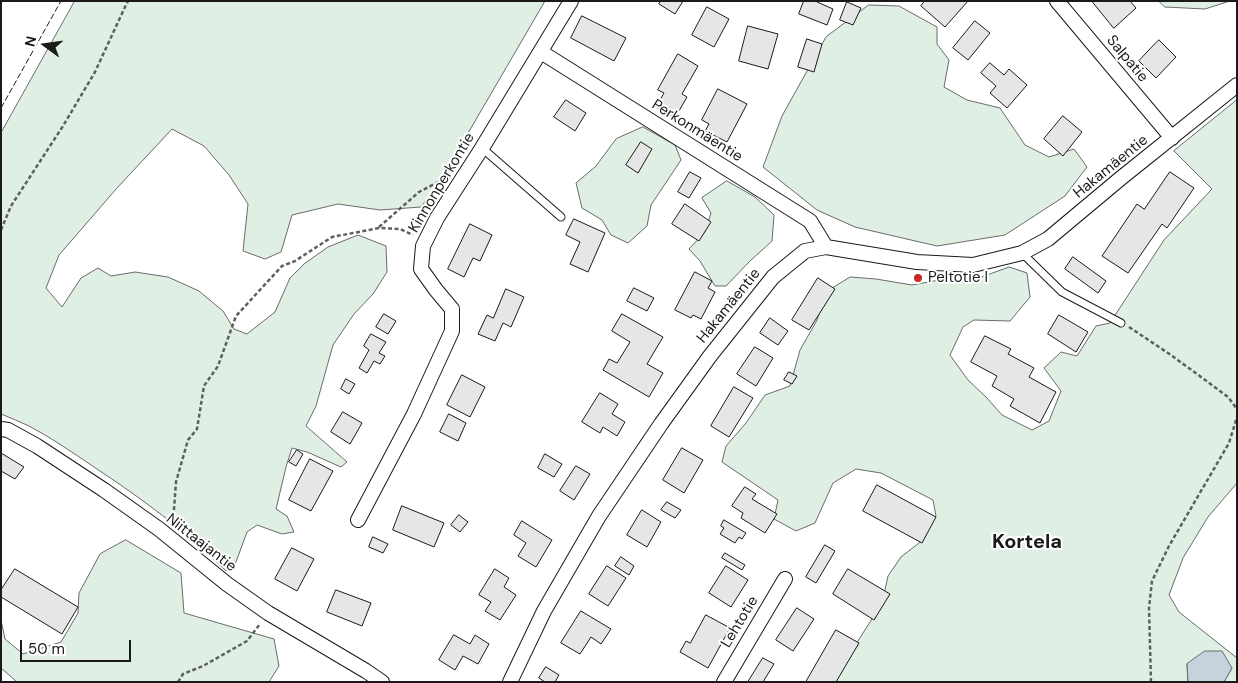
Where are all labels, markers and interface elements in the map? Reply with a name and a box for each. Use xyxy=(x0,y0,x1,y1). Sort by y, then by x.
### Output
north arrow xyxy=(20,20,70,70)
street label: Salpatie xyxy=(1102,32,1152,86)
text: N xyxy=(20,34,40,49)
street label: Perkonmäentie xyxy=(648,96,746,166)
street label: Kinnonperkontie xyxy=(405,130,479,236)
street label: Hakamäentie xyxy=(1070,131,1152,203)
street label: Hakamäentie xyxy=(693,265,765,347)
place label: Peltotie I xyxy=(928,269,988,287)
marker: Peltotie I xyxy=(912,272,924,284)
street label: Niittaajantie xyxy=(162,510,240,576)
district label: Kortela xyxy=(992,531,1062,555)
street label: Lehtotie xyxy=(718,593,762,651)
scale bar xyxy=(22,630,134,662)
text: 50 m xyxy=(28,639,65,659)

